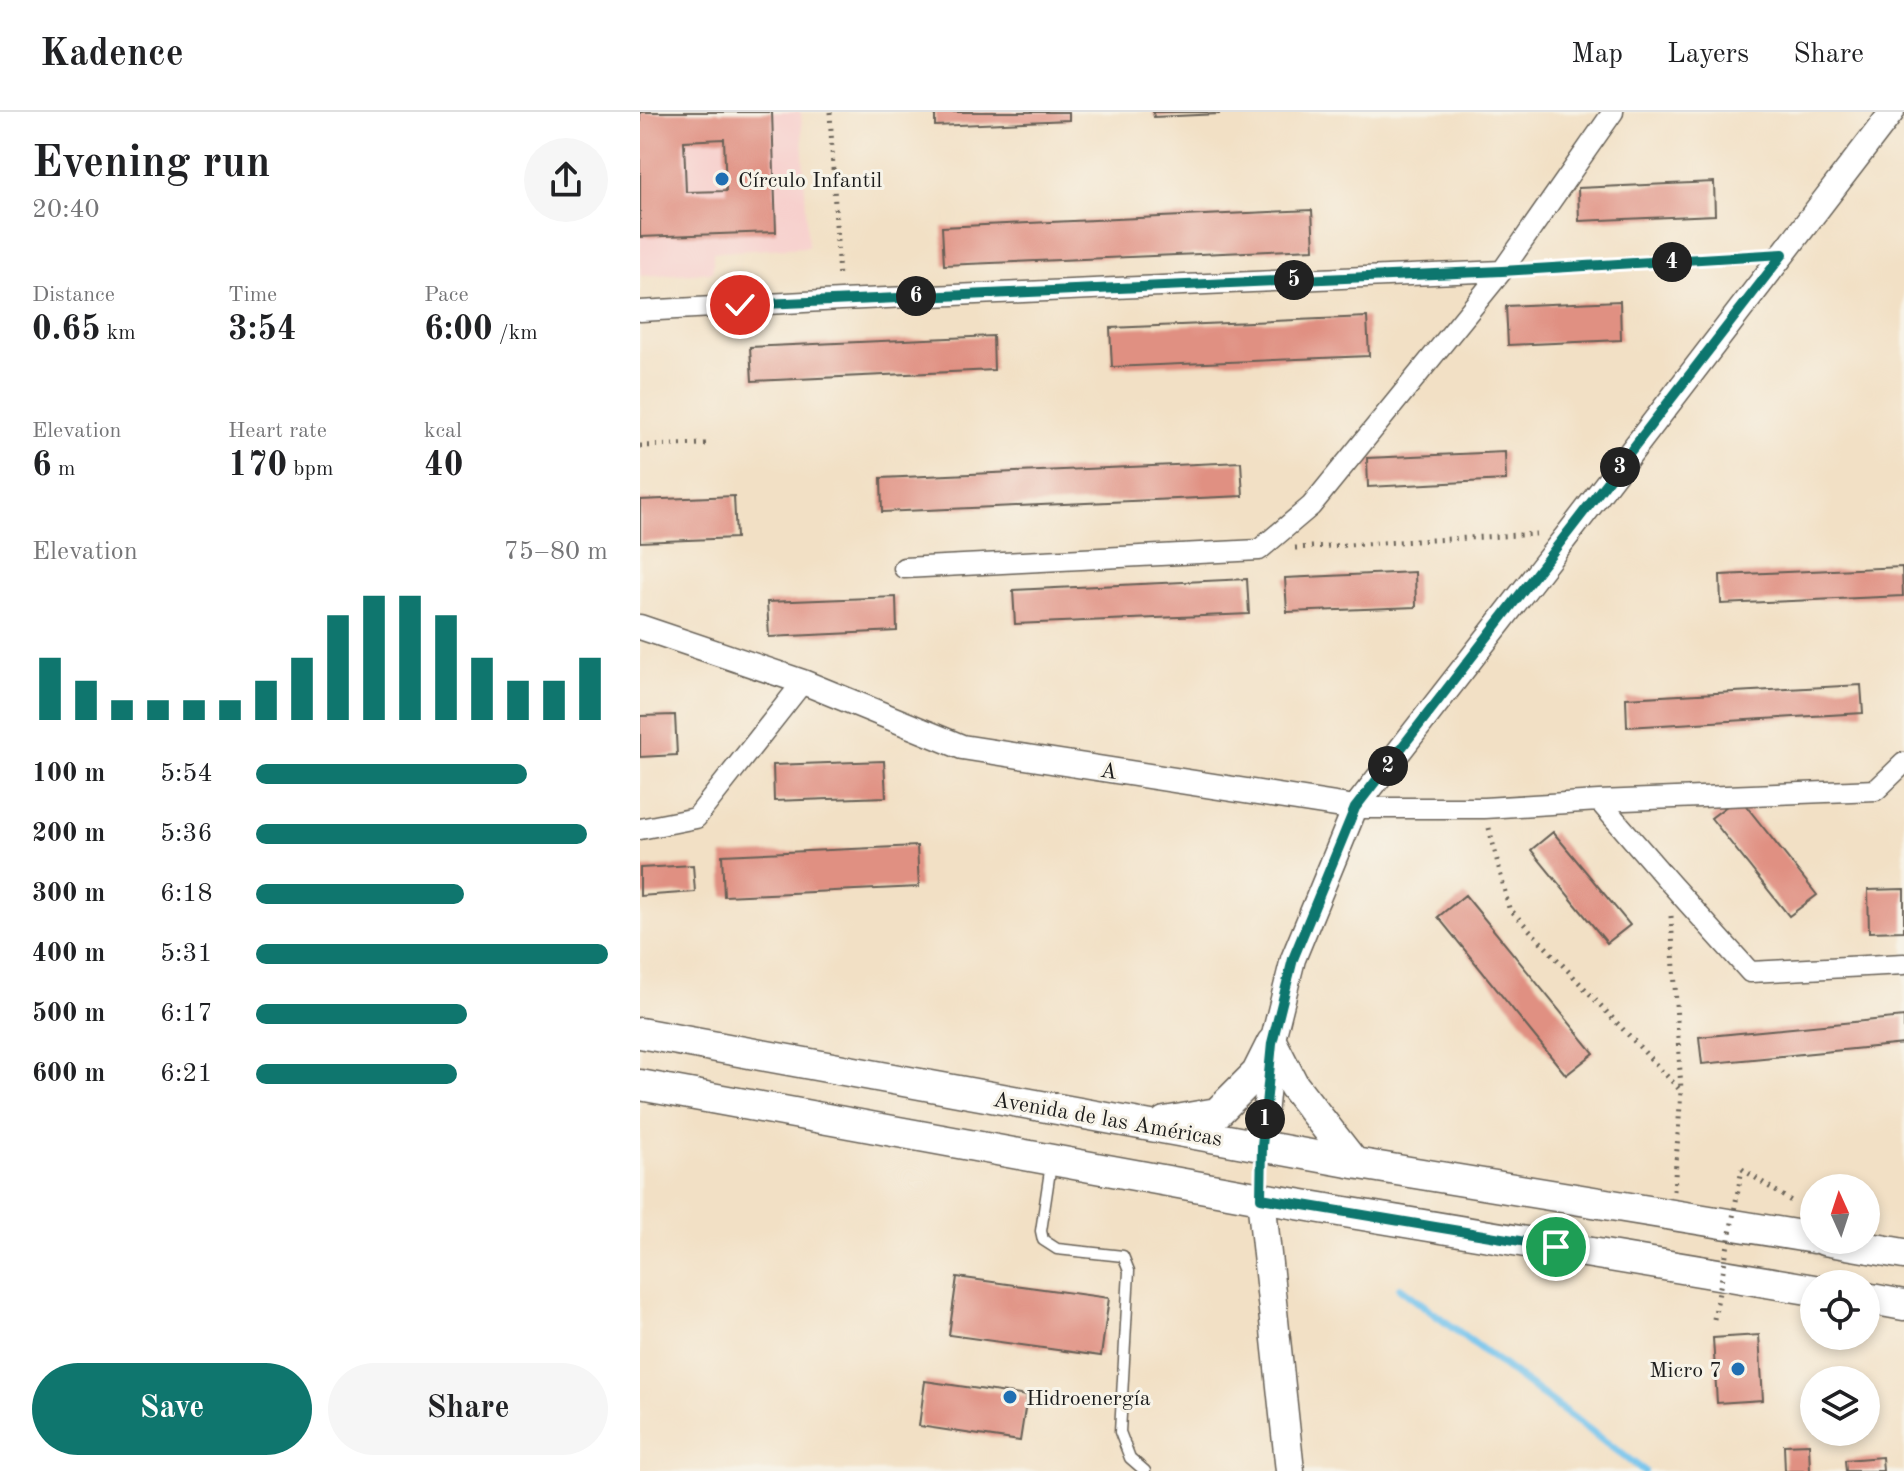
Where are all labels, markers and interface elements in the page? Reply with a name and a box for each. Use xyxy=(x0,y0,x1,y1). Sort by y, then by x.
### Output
text: Kadence xyxy=(40,36,184,74)
text: Map xyxy=(1571,41,1623,69)
text: Layers xyxy=(1667,41,1749,69)
text: Share xyxy=(1793,41,1864,69)
button: share xyxy=(524,138,608,222)
text: Evening run xyxy=(32,142,270,186)
marker: Círculo Infantil xyxy=(713,170,731,188)
place label: Círculo Infantil xyxy=(738,170,882,192)
text: 20:40 xyxy=(32,197,100,223)
pin: 4 xyxy=(1652,242,1692,282)
text: 4 xyxy=(1666,251,1678,273)
pin: 5 xyxy=(1274,260,1314,300)
text: 5 xyxy=(1288,269,1300,291)
pin xyxy=(706,271,774,339)
pin: 6 xyxy=(896,276,936,316)
icon: check xyxy=(718,283,762,327)
text: Distance xyxy=(32,284,115,306)
text: Time xyxy=(228,284,277,306)
text: Pace xyxy=(424,284,469,306)
text: 6 xyxy=(910,285,922,307)
text: 0.65 xyxy=(32,313,101,347)
text: 3:54 xyxy=(228,313,297,347)
text: 6:00 xyxy=(424,313,493,347)
text: km xyxy=(101,322,136,344)
text: /km xyxy=(493,322,538,344)
text: Elevation xyxy=(32,420,122,442)
text: Heart rate xyxy=(228,420,327,442)
text: kcal xyxy=(424,420,462,442)
pin: 3 xyxy=(1600,447,1640,487)
text: 6 xyxy=(32,449,52,483)
text: 170 xyxy=(228,449,287,483)
text: 40 xyxy=(424,449,463,483)
text: 3 xyxy=(1614,456,1626,478)
text: m xyxy=(52,458,75,480)
text: bpm xyxy=(287,458,333,480)
text: Elevation xyxy=(32,539,138,565)
text: 75–80 m xyxy=(504,539,608,565)
pin: 2 xyxy=(1368,746,1408,786)
text: 2 xyxy=(1382,755,1394,777)
street label: A xyxy=(1099,760,1119,784)
text: 100 m xyxy=(32,761,105,787)
text: 5:54 xyxy=(160,761,213,787)
text: 200 m xyxy=(32,821,105,847)
text: 5:36 xyxy=(160,821,213,847)
text: 300 m xyxy=(32,881,105,907)
text: 6:18 xyxy=(160,881,213,907)
text: 400 m xyxy=(32,941,105,967)
text: 5:31 xyxy=(160,941,213,967)
text: 500 m xyxy=(32,1001,105,1027)
text: 6:17 xyxy=(160,1001,213,1027)
text: 600 m xyxy=(32,1061,105,1087)
text: 6:21 xyxy=(160,1061,213,1087)
street label: Avenida de las Américas xyxy=(991,1089,1224,1151)
pin: 1 xyxy=(1245,1099,1285,1139)
text: 1 xyxy=(1259,1108,1271,1130)
north arrow xyxy=(1800,1174,1880,1254)
map controls xyxy=(1800,1174,1880,1446)
pin xyxy=(1522,1213,1590,1281)
icon: arrive xyxy=(1534,1225,1578,1269)
button: locate xyxy=(1800,1270,1880,1350)
place label: Micro 7 xyxy=(1649,1360,1722,1382)
marker: Micro 7 xyxy=(1729,1360,1747,1378)
button: Save xyxy=(32,1363,312,1455)
button: Share xyxy=(328,1363,608,1455)
button: layers xyxy=(1800,1366,1880,1446)
marker: Hidroenergía xyxy=(1001,1388,1019,1406)
place label: Hidroenergía xyxy=(1026,1388,1151,1410)

